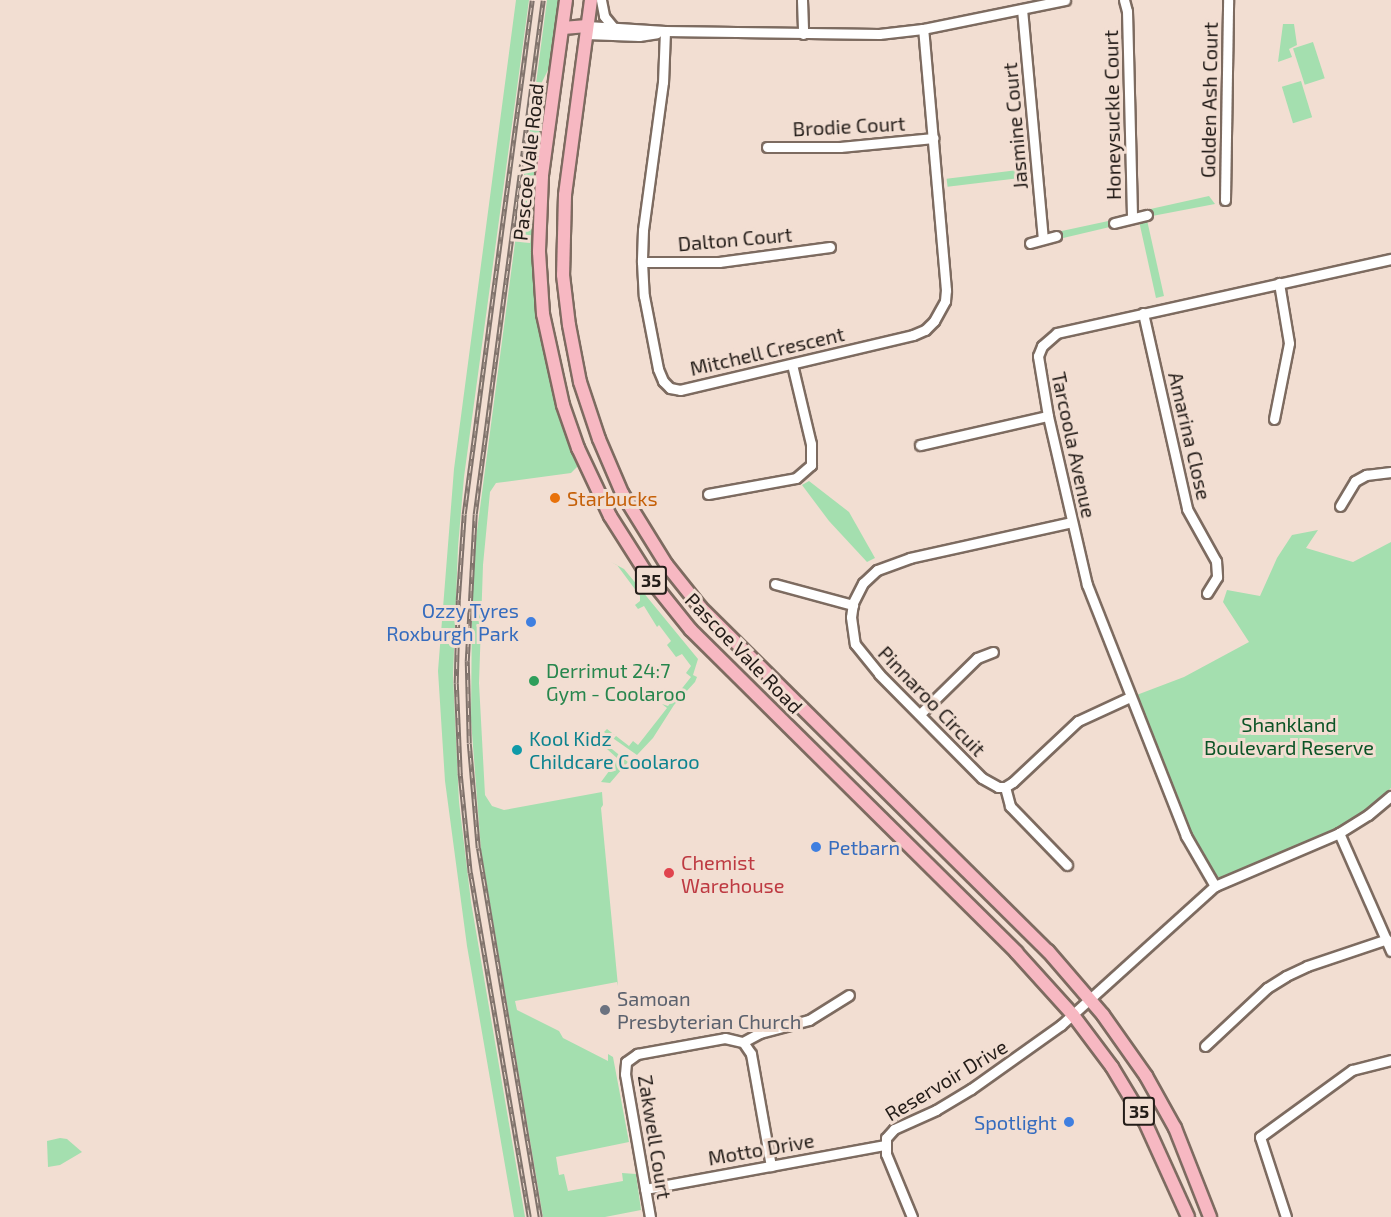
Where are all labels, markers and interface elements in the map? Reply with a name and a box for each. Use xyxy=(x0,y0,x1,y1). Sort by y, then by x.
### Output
street label: Golden Ash Court xyxy=(1196,21,1222,179)
street label: Honeysuckle Court xyxy=(1099,30,1125,200)
street label: Jasmine Court xyxy=(998,62,1032,190)
street label: Pascoe Vale Road xyxy=(508,82,548,242)
street label: Brodie Court xyxy=(792,111,906,141)
street label: Dalton Court xyxy=(677,222,793,256)
street label: Mitchell Crescent xyxy=(687,322,847,380)
street label: Tarcoola Avenue xyxy=(1047,370,1101,520)
street label: Amarina Close xyxy=(1164,370,1216,502)
place label: Starbucks xyxy=(567,486,658,510)
marker: Starbucks xyxy=(548,491,562,505)
road number: 35 xyxy=(634,565,668,595)
street label: Pascoe Vale Road xyxy=(680,588,808,718)
place label: Ozzy Tyres Roxburgh Park xyxy=(386,598,519,645)
marker: Ozzy Tyres Roxburgh Park xyxy=(524,615,538,629)
street label: Pinnaroo Circuit xyxy=(873,641,991,761)
place label: Derrimut 24:7 Gym - Coolaroo xyxy=(546,658,686,705)
marker: Derrimut 24:7 Gym - Coolaroo xyxy=(527,674,541,688)
park label: Shankland Boulevard Reserve xyxy=(1204,713,1374,760)
place label: Kool Kidz Childcare Coolaroo xyxy=(529,726,700,773)
marker: Kool Kidz Childcare Coolaroo xyxy=(510,743,524,757)
place label: Petbarn xyxy=(828,835,900,859)
marker: Petbarn xyxy=(809,840,823,854)
place label: Chemist Warehouse xyxy=(681,850,784,897)
marker: Chemist Warehouse xyxy=(662,866,676,880)
place label: Samoan Presbyterian Church xyxy=(617,987,801,1034)
marker: Samoan Presbyterian Church xyxy=(598,1003,612,1017)
street label: Reservoir Drive xyxy=(880,1034,1012,1126)
street label: Zakwell Court xyxy=(633,1073,677,1201)
road number: 35 xyxy=(1122,1096,1156,1126)
place label: Spotlight xyxy=(974,1110,1057,1134)
marker: Spotlight xyxy=(1062,1115,1076,1129)
street label: Motto Drive xyxy=(706,1128,816,1170)

